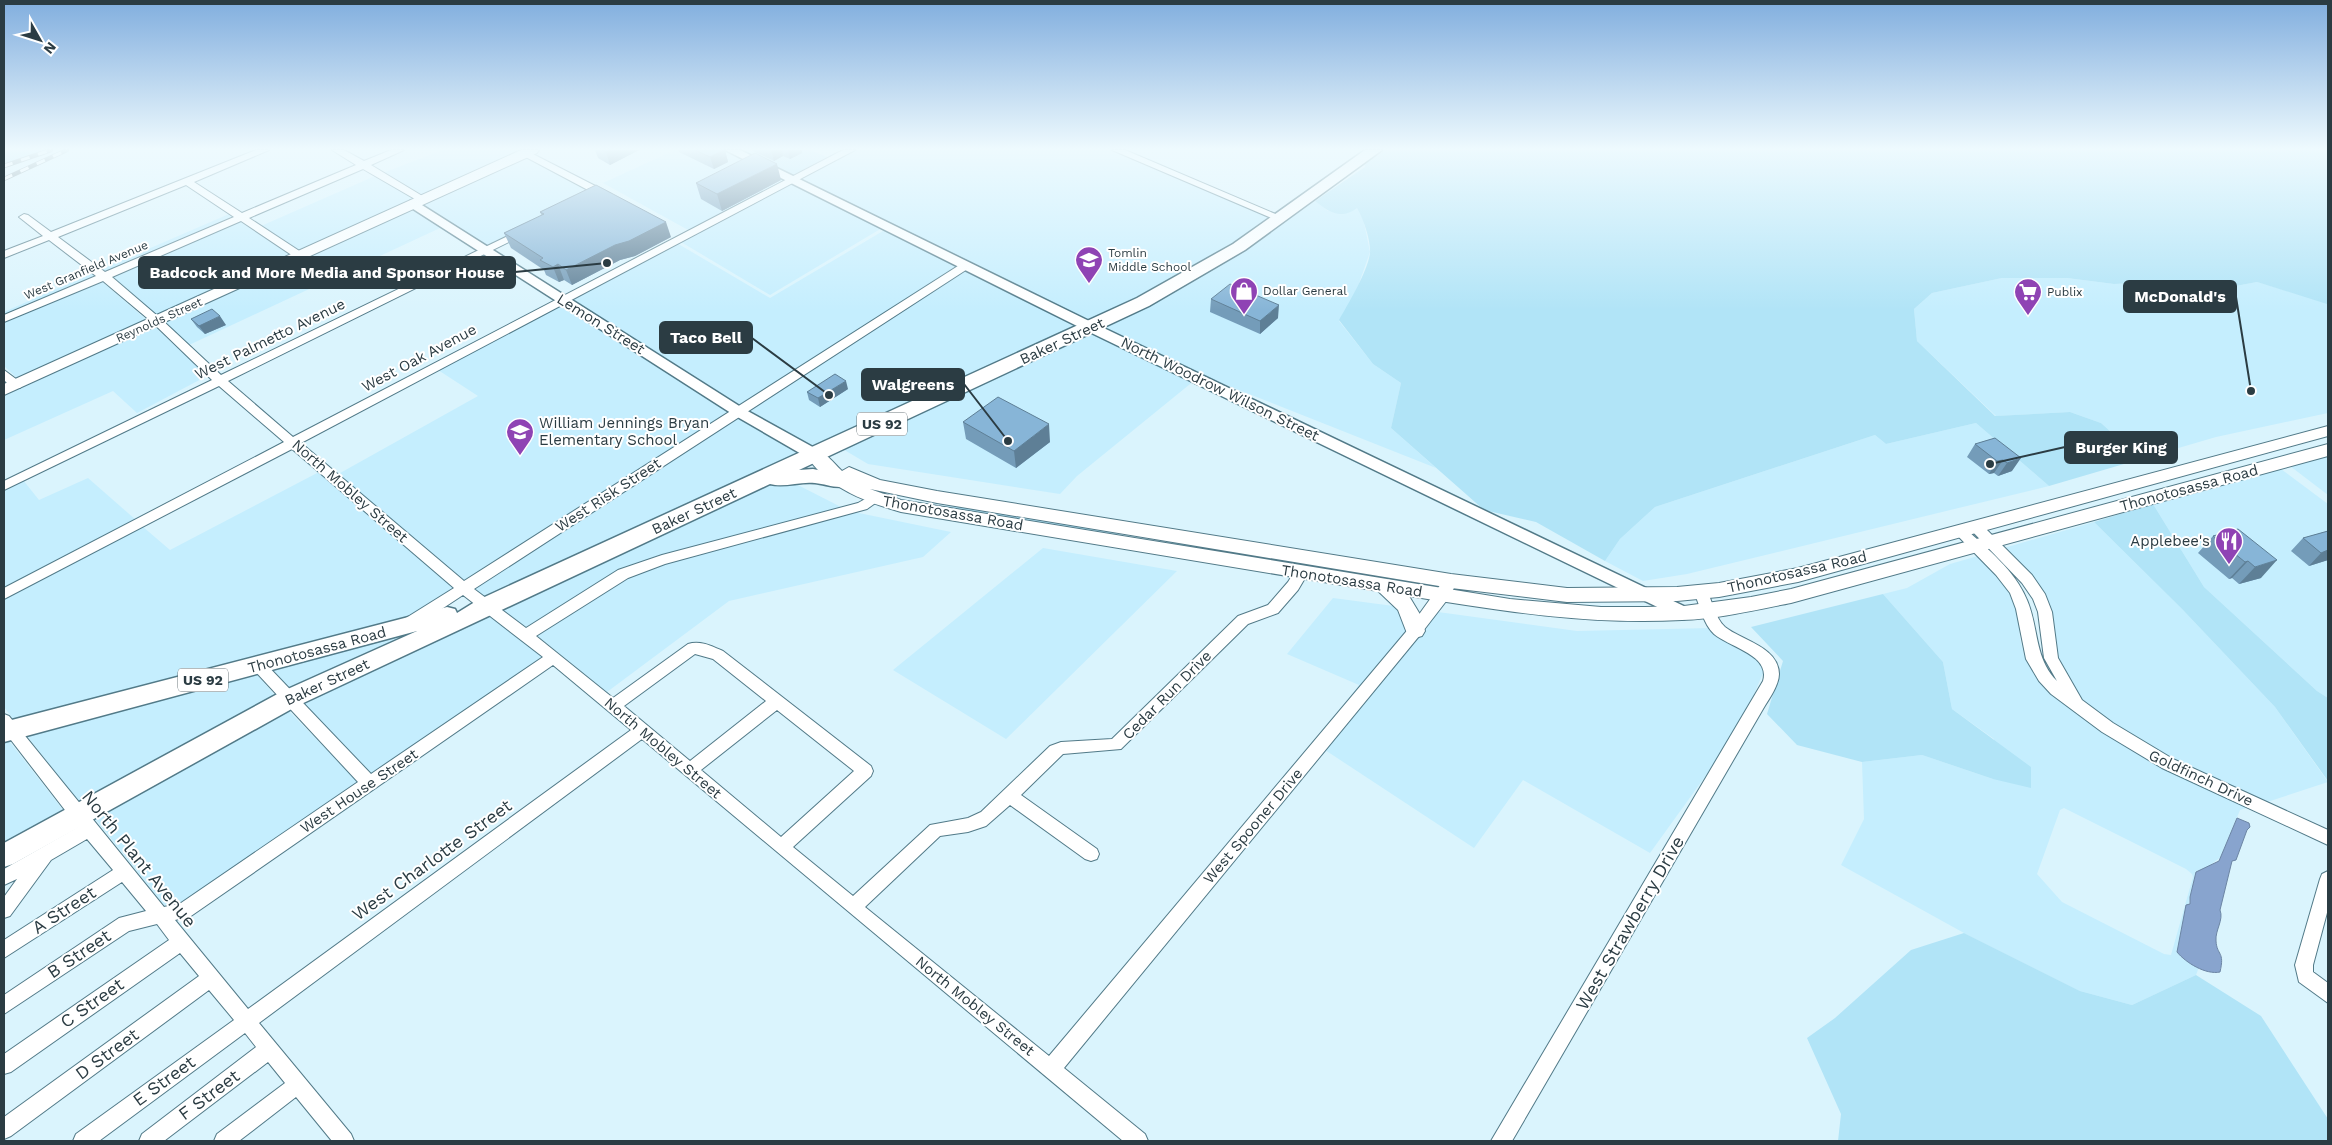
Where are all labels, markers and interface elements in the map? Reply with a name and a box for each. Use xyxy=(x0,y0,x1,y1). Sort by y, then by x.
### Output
north arrow xyxy=(15,15,65,65)
text: N xyxy=(41,39,60,57)
street label: West Granfield Avenue xyxy=(22,238,150,302)
school or university icon: Tomlin Middle School xyxy=(1074,245,1104,284)
place label: Tomlin Middle School xyxy=(1108,246,1191,274)
callout: Badcock and More Media and Sponsor House xyxy=(139,257,515,288)
text: Badcock and More Media and Sponsor House xyxy=(150,263,504,282)
shop icon: Dollar General xyxy=(1229,276,1259,315)
supermarket icon: Publix xyxy=(2013,277,2043,316)
callout: McDonald's xyxy=(2124,281,2236,312)
place label: Dollar General xyxy=(1263,284,1347,298)
place label: Publix xyxy=(2047,285,2083,299)
text: McDonald's xyxy=(2134,287,2226,306)
street label: Lemon Street xyxy=(554,290,649,359)
street label: Reynolds Street xyxy=(114,295,204,345)
street label: West Palmetto Avenue xyxy=(192,295,348,383)
street label: Baker Street xyxy=(1017,313,1108,368)
street label: West Oak Avenue xyxy=(359,320,479,396)
callout: Taco Bell xyxy=(660,322,752,353)
text: Taco Bell xyxy=(670,328,743,347)
street label: North Woodrow Wilson Street xyxy=(1118,333,1323,445)
callout: Walgreens xyxy=(862,369,964,400)
text: Walgreens xyxy=(872,375,955,394)
road number: US 92 xyxy=(857,412,907,436)
place label: William Jennings Bryan Elementary School xyxy=(539,414,709,449)
school or university icon: William Jennings Bryan Elementary School xyxy=(505,417,535,456)
callout: Burger King xyxy=(2065,432,2177,463)
street label: North Mobley Street xyxy=(288,436,412,547)
text: Burger King xyxy=(2075,438,2167,457)
street label: West Risk Street xyxy=(552,454,665,536)
street label: Thonotosassa Road xyxy=(2118,461,2260,515)
street label: Baker Street xyxy=(649,483,740,538)
street label: Thonotosassa Road xyxy=(881,492,1025,534)
restaurant icon: Applebee's xyxy=(2214,526,2244,565)
place label: Applebee's xyxy=(2130,532,2210,550)
street label: Thonotosassa Road xyxy=(1726,547,1868,597)
street label: Thonotosassa Road xyxy=(1280,561,1424,601)
street label: Thonotosassa Road xyxy=(246,623,388,677)
street label: Cedar Run Drive xyxy=(1119,647,1215,743)
street label: Baker Street xyxy=(282,654,373,709)
road number: US 92 xyxy=(178,668,228,692)
street label: North Mobley Street xyxy=(601,694,726,803)
street label: West House Street xyxy=(297,745,422,837)
street label: Goldfinch Drive xyxy=(2146,746,2256,810)
street label: West Spooner Drive xyxy=(1200,765,1306,887)
street label: North Plant Avenue xyxy=(78,786,201,931)
street label: West Charlotte Street xyxy=(348,794,516,925)
street label: West Strawberry Drive xyxy=(1571,832,1688,1014)
street label: A Street xyxy=(28,881,100,938)
street label: B Street xyxy=(43,924,115,982)
street label: North Mobley Street xyxy=(912,952,1039,1060)
street label: C Street xyxy=(56,973,128,1032)
street label: D Street xyxy=(71,1023,143,1084)
street label: E Street xyxy=(128,1051,199,1110)
street label: F Street xyxy=(174,1065,244,1124)

